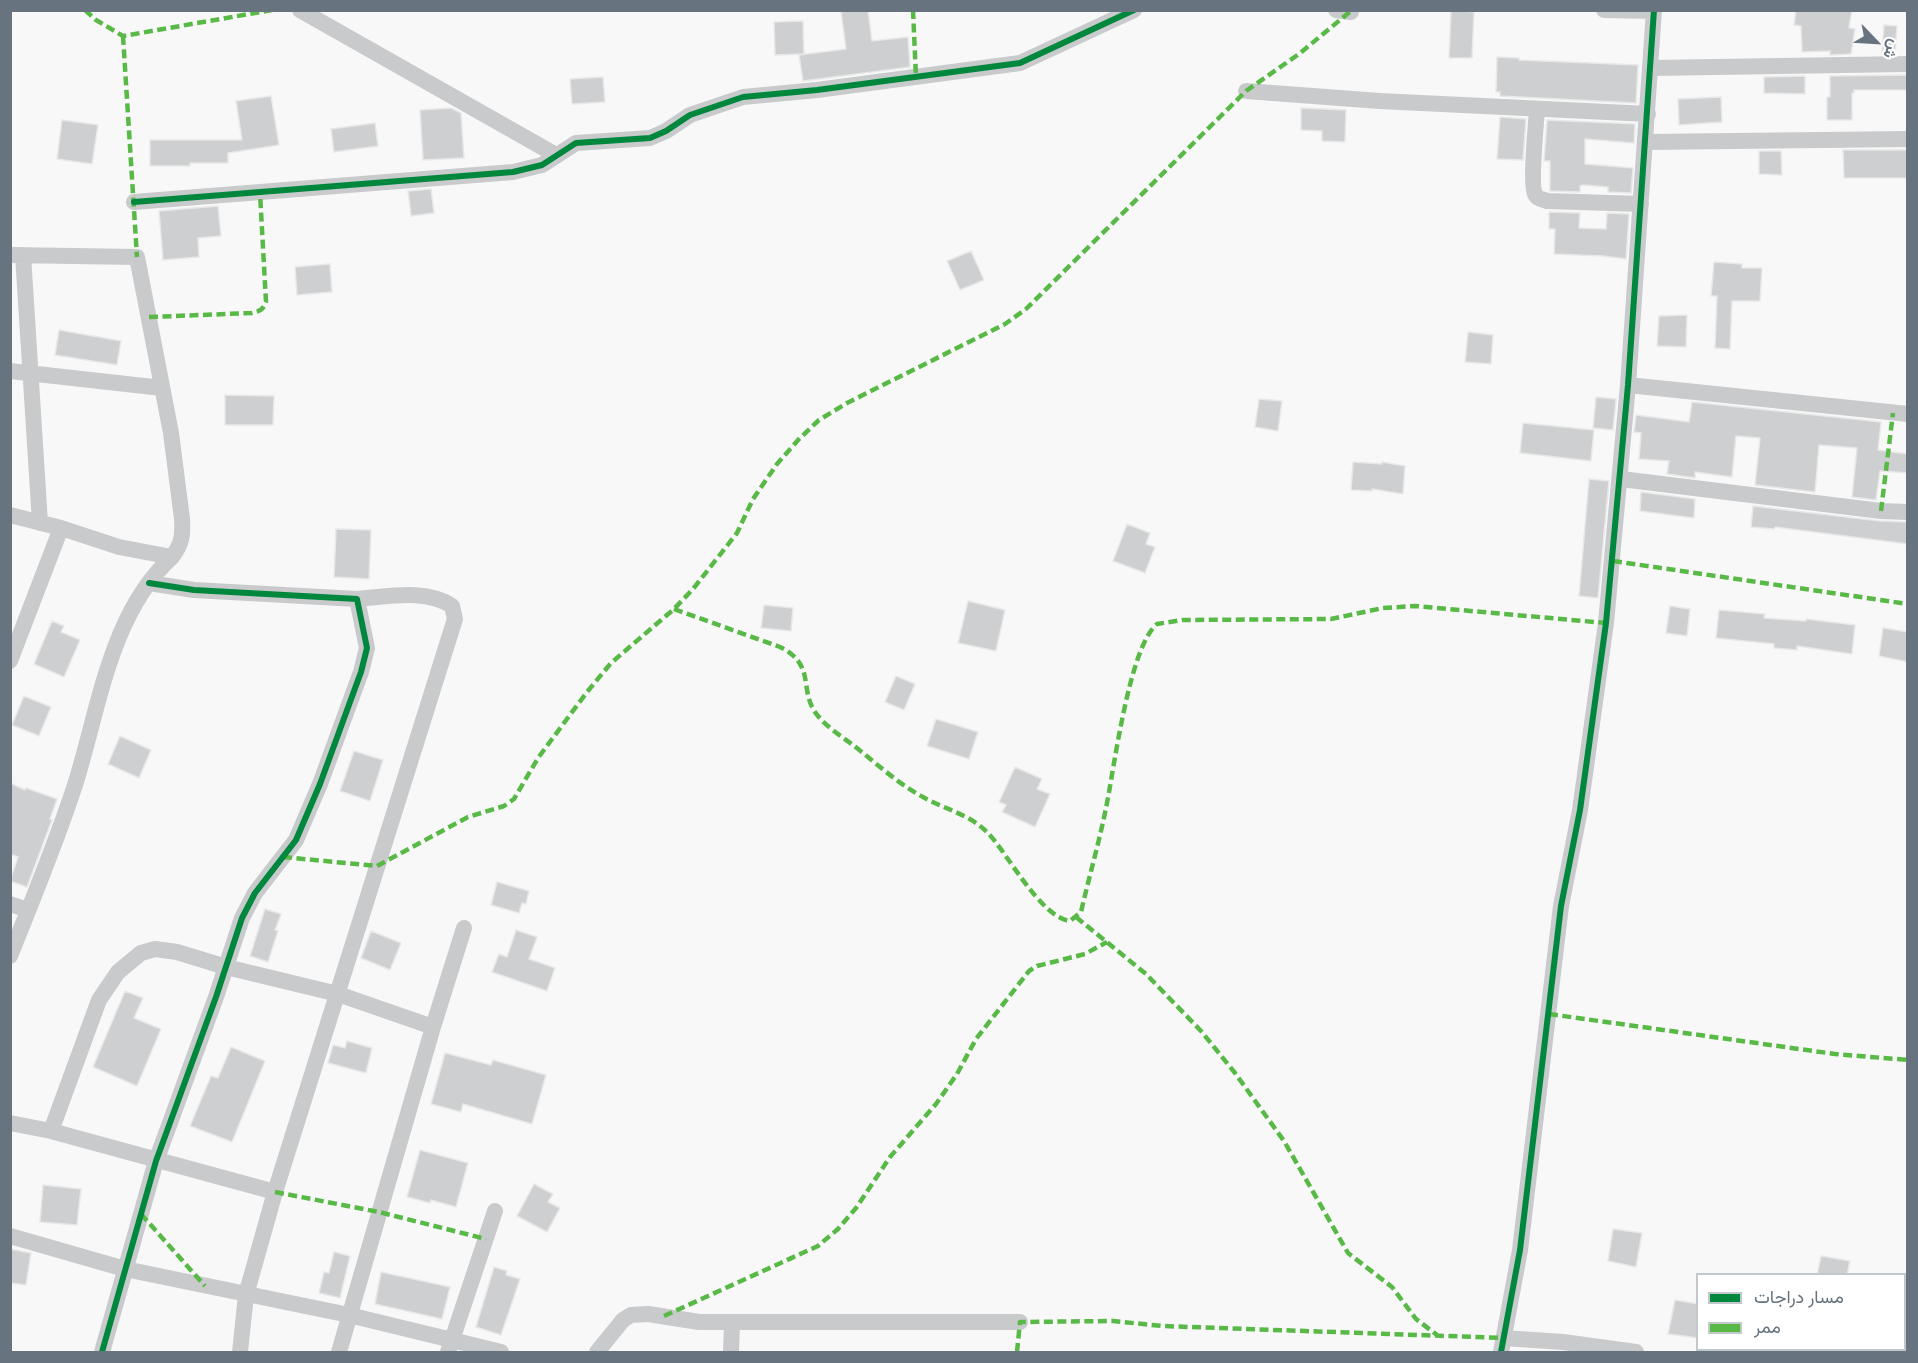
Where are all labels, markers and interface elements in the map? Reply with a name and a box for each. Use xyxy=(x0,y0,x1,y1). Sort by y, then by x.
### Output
north arrow xyxy=(1846,12,1906,72)
text: ش xyxy=(1877,36,1907,63)
legend xyxy=(1696,1273,1906,1351)
text: مسار دراجات xyxy=(1754,1283,1844,1310)
text: ممر xyxy=(1754,1313,1781,1340)

